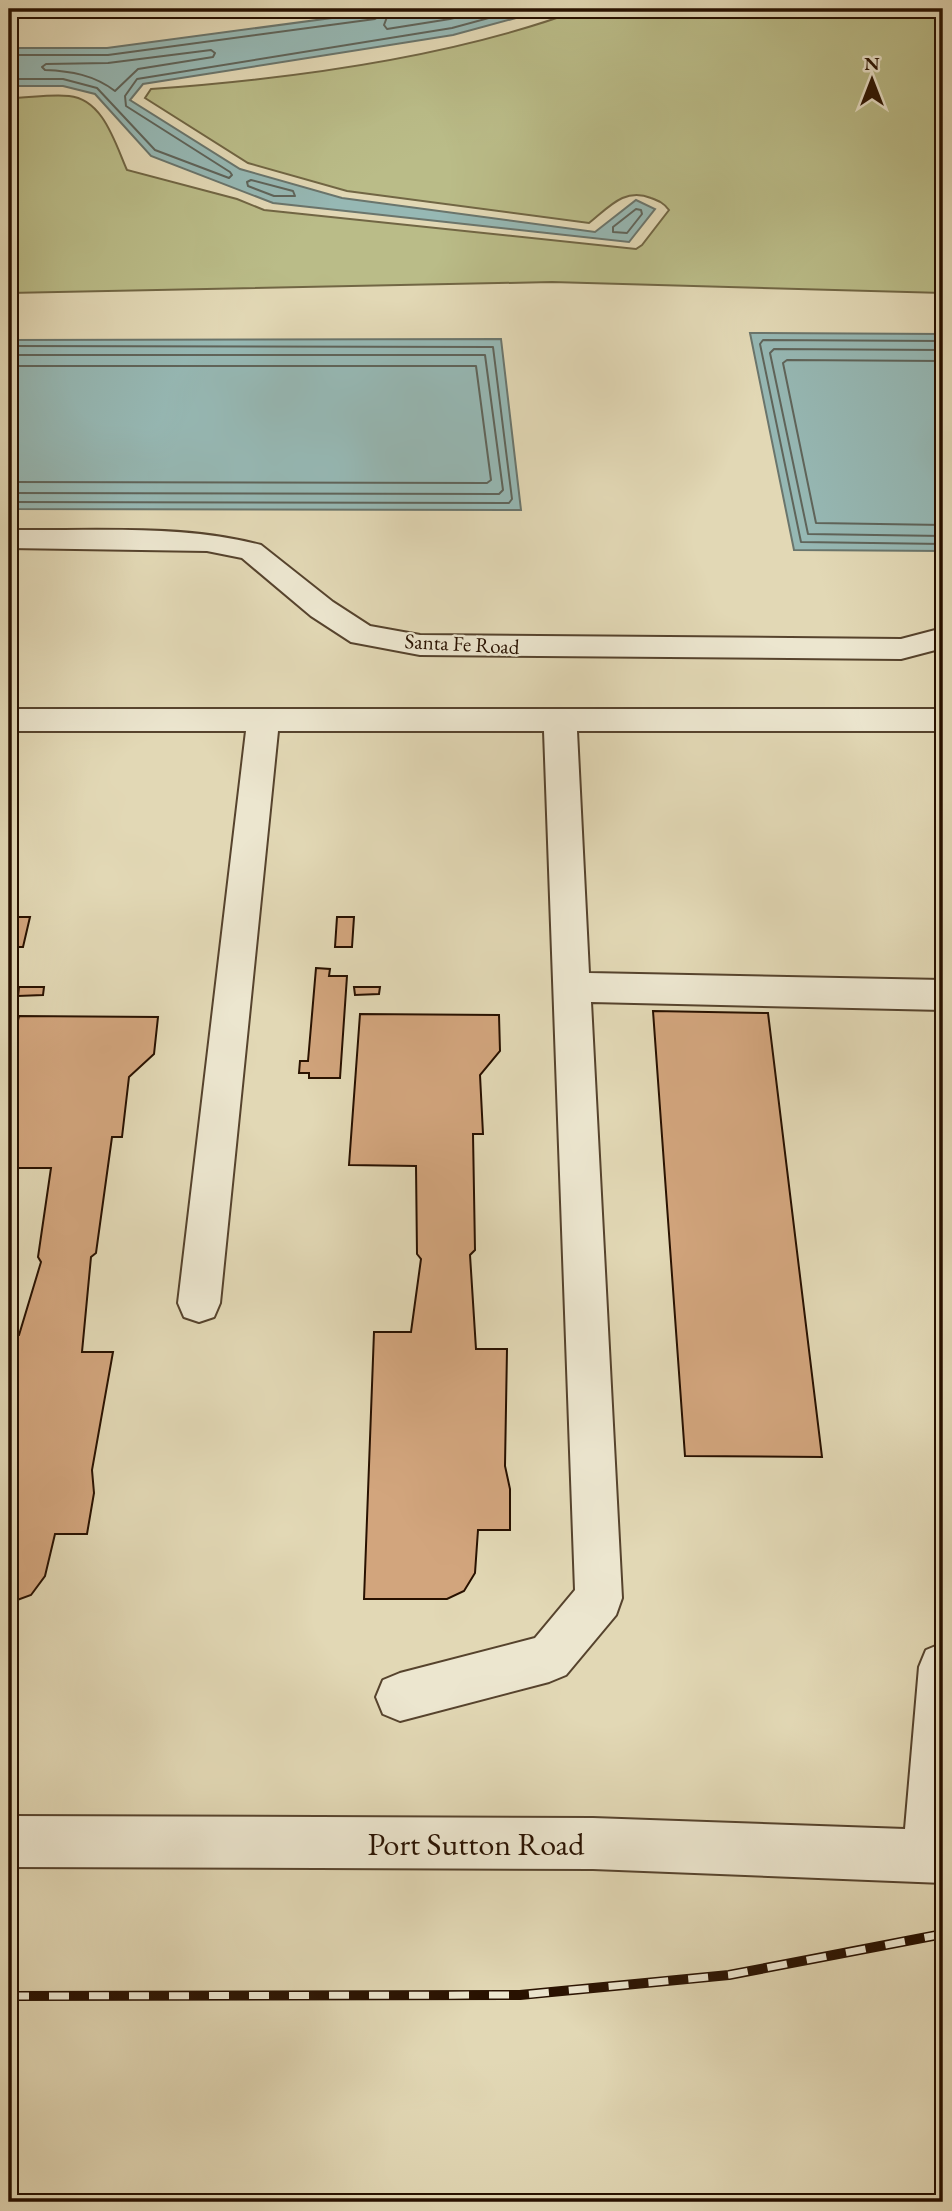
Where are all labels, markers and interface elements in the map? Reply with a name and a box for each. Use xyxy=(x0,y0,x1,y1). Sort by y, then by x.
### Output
north arrow xyxy=(836,46,906,116)
text: N xyxy=(864,51,880,76)
street label: Santa Fe Road xyxy=(404,627,520,660)
street label: Port Sutton Road xyxy=(368,1823,585,1865)

